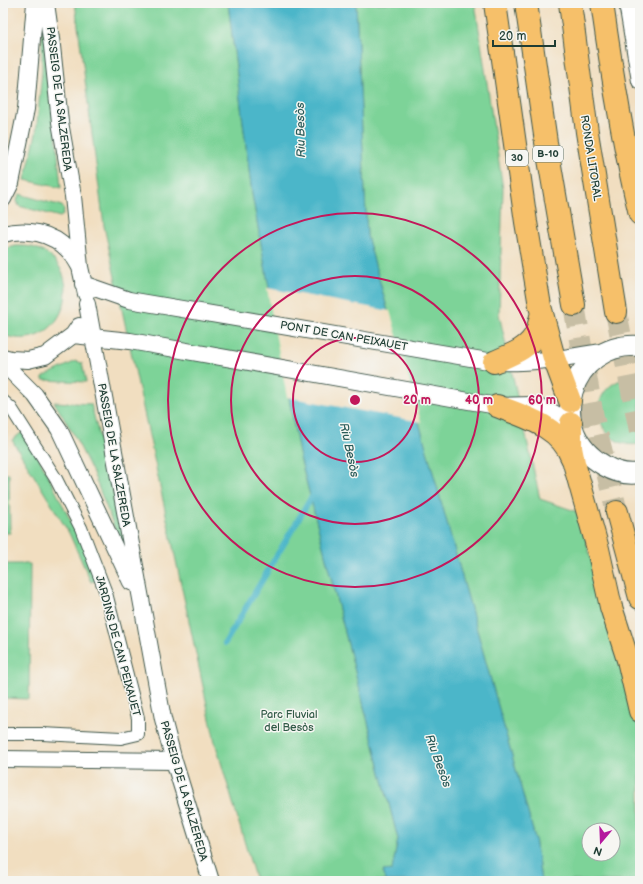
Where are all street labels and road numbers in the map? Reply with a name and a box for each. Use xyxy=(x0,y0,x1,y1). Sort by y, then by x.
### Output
street label: PASSEIG DE LA SALZEREDA xyxy=(44,26,74,172)
street label: RONDA LITORAL xyxy=(578,114,604,203)
road number: B-10 xyxy=(533,146,563,162)
road number: 30 xyxy=(506,150,528,166)
street label: PONT DE CAN PEIXAUET xyxy=(279,318,409,354)
street label: PASSEIG DE LA SALZEREDA xyxy=(95,382,133,528)
street label: JARDINS DE CAN PEIXAUET xyxy=(93,574,143,718)
street label: PASSEIG DE LA SALZEREDA xyxy=(158,719,210,863)

